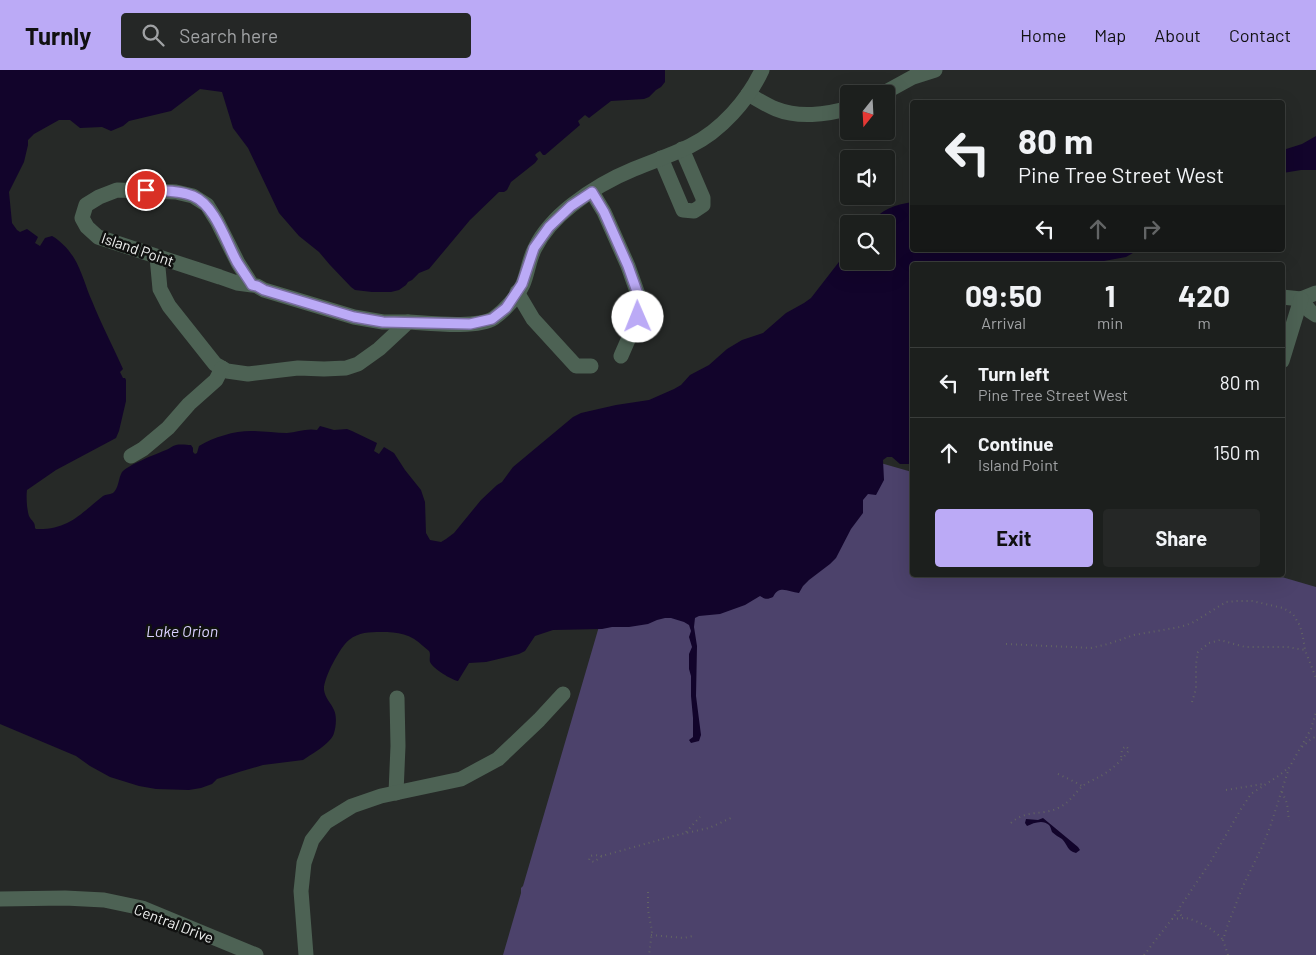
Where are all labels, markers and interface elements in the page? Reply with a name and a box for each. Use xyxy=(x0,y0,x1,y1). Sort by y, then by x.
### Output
search box xyxy=(121,13,471,58)
text: Turnly xyxy=(25,21,91,50)
icon: search xyxy=(139,21,167,49)
text: Search here xyxy=(179,24,278,47)
text: Home xyxy=(1020,24,1066,46)
text: Map xyxy=(1094,24,1126,46)
text: About xyxy=(1154,24,1201,46)
text: Contact xyxy=(1229,24,1291,46)
north arrow xyxy=(840,85,895,140)
map controls xyxy=(840,85,895,270)
text: 80 m xyxy=(1018,119,1093,161)
icon: left xyxy=(935,120,1000,185)
button: sound xyxy=(840,150,895,205)
text: Pine Tree Street West xyxy=(1018,161,1224,187)
pin xyxy=(125,169,167,211)
icon: arrive xyxy=(132,176,160,204)
button: search xyxy=(840,215,895,270)
icon: left xyxy=(1031,215,1059,243)
icon: ahead xyxy=(1084,215,1112,243)
icon: right xyxy=(1137,215,1165,243)
street label: Island Point xyxy=(99,228,177,270)
text: 09:50 xyxy=(965,277,1042,313)
text: 1 xyxy=(1105,277,1115,313)
text: 420 xyxy=(1178,277,1230,313)
position arrow xyxy=(611,290,663,342)
text: Arrival xyxy=(981,313,1026,332)
text: min xyxy=(1097,313,1123,332)
text: m xyxy=(1197,313,1211,332)
text: Turn left xyxy=(978,362,1049,385)
icon: left xyxy=(935,369,963,397)
text: 80 m xyxy=(1220,371,1260,394)
text: Pine Tree Street West xyxy=(978,385,1128,404)
text: Continue xyxy=(978,432,1054,455)
icon: ahead xyxy=(935,439,963,467)
text: 150 m xyxy=(1213,441,1260,464)
text: Island Point xyxy=(978,455,1059,474)
button: Exit xyxy=(935,509,1093,567)
button: Share xyxy=(1103,509,1260,567)
water label: Lake Orion xyxy=(146,621,218,640)
street label: Central Drive xyxy=(132,900,216,946)

